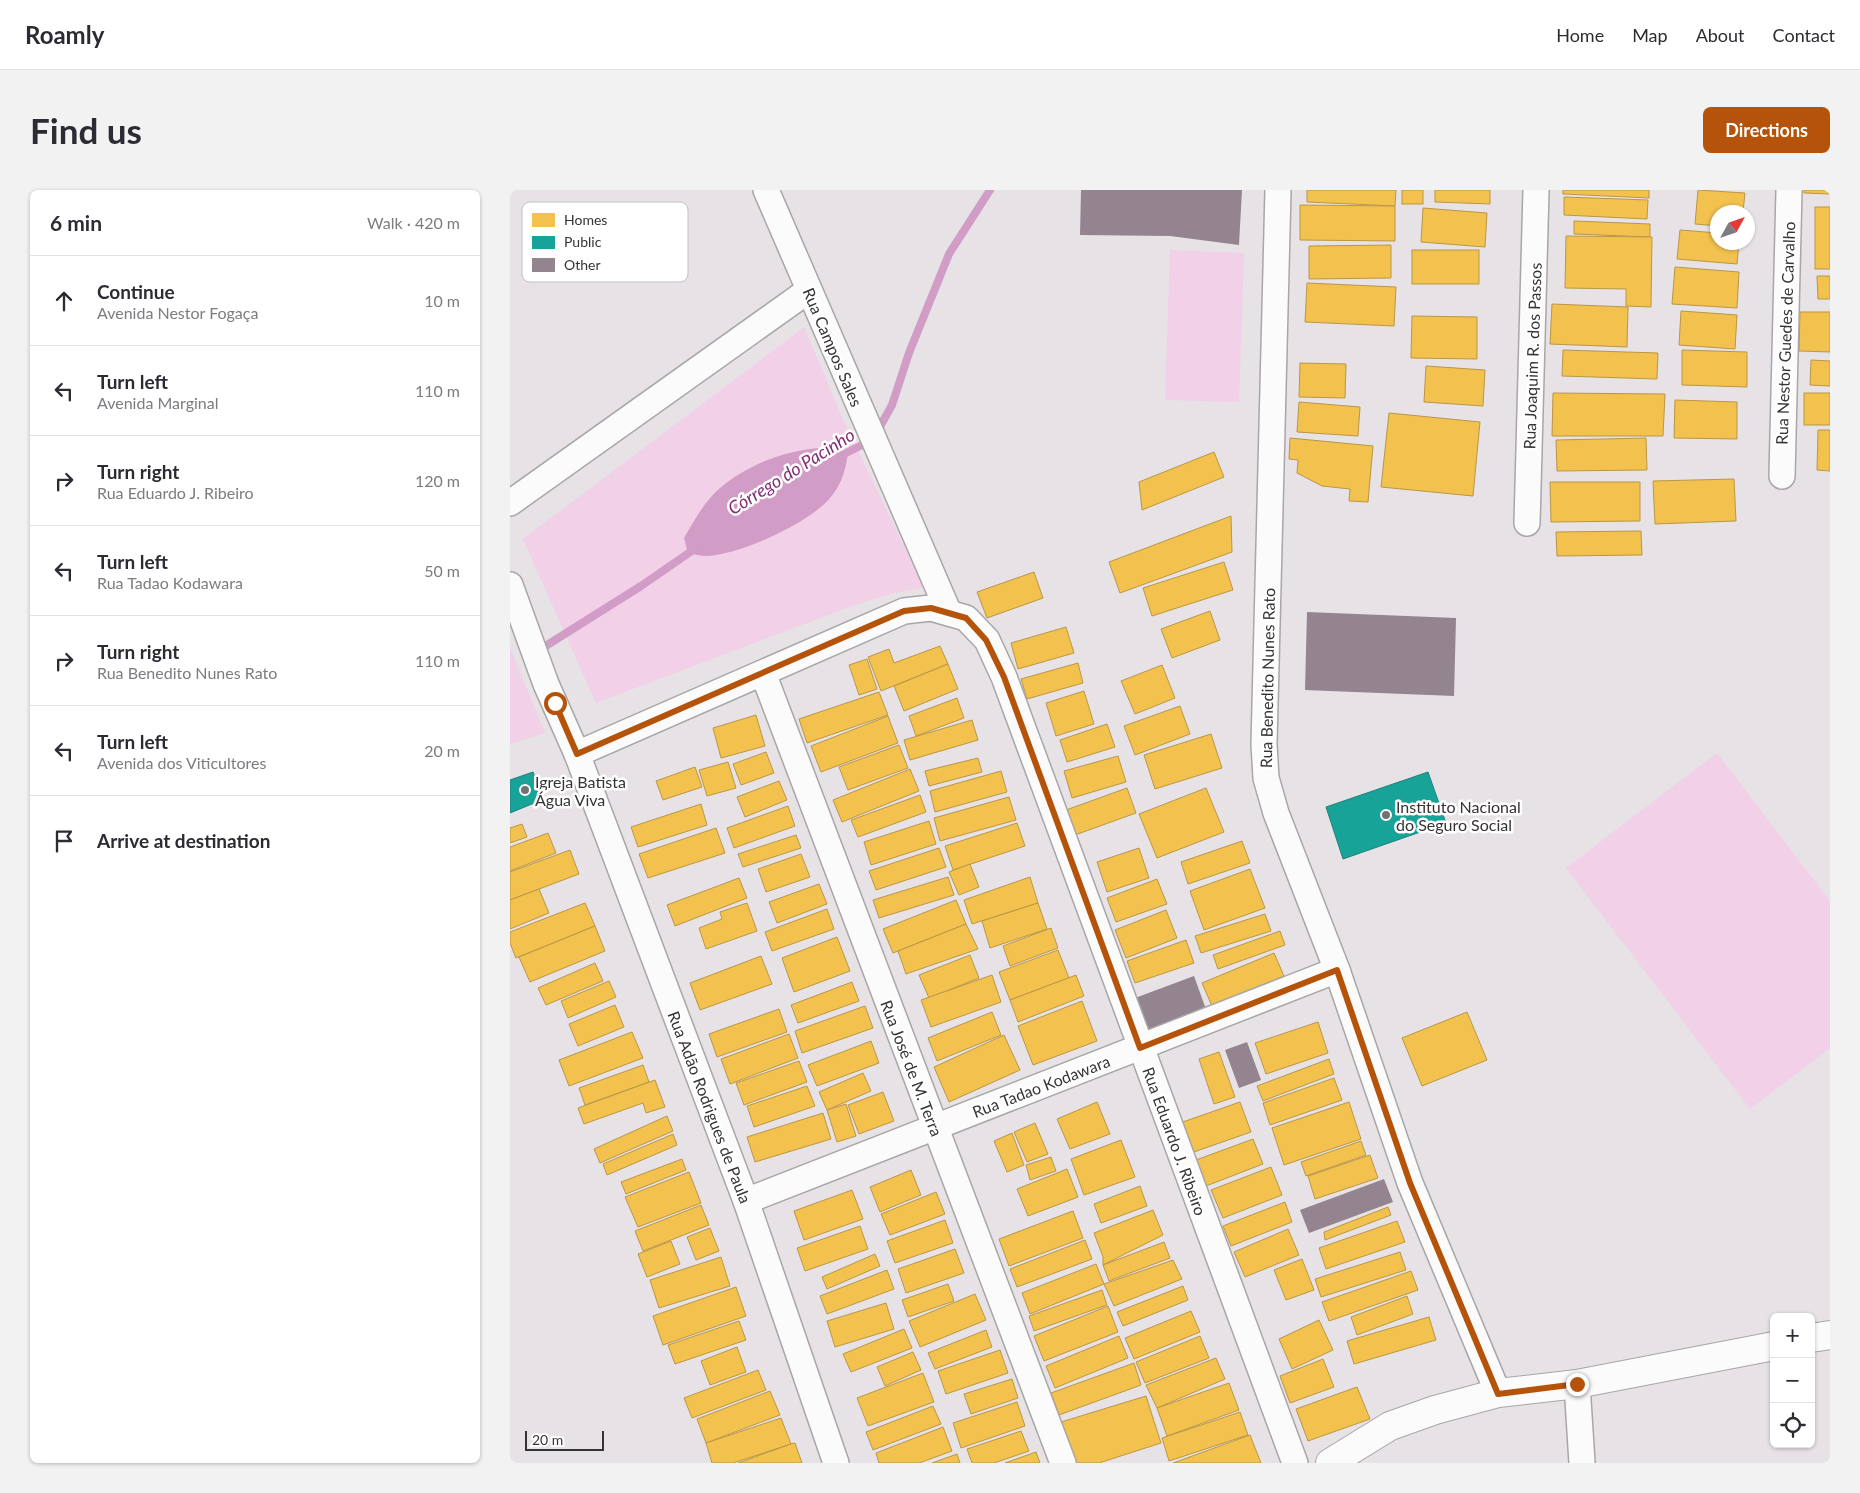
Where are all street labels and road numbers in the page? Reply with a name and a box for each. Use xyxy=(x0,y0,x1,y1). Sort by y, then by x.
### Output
street label: Rua Nestor Guedes de Carvalho xyxy=(1772,221,1798,445)
street label: Rua Joaquim R. dos Passos xyxy=(1519,262,1545,450)
street label: Rua Campos Sales xyxy=(799,285,867,409)
street label: Rua Benedito Nunes Rato xyxy=(1256,588,1278,768)
street label: Rua José de M. Terra xyxy=(877,997,947,1139)
street label: Rua Adão Rodrigues de Paula xyxy=(665,1008,755,1206)
street label: Rua Tadao Kodawara xyxy=(970,1051,1112,1121)
street label: Rua Eduardo J. Ribeiro xyxy=(1139,1064,1211,1218)

